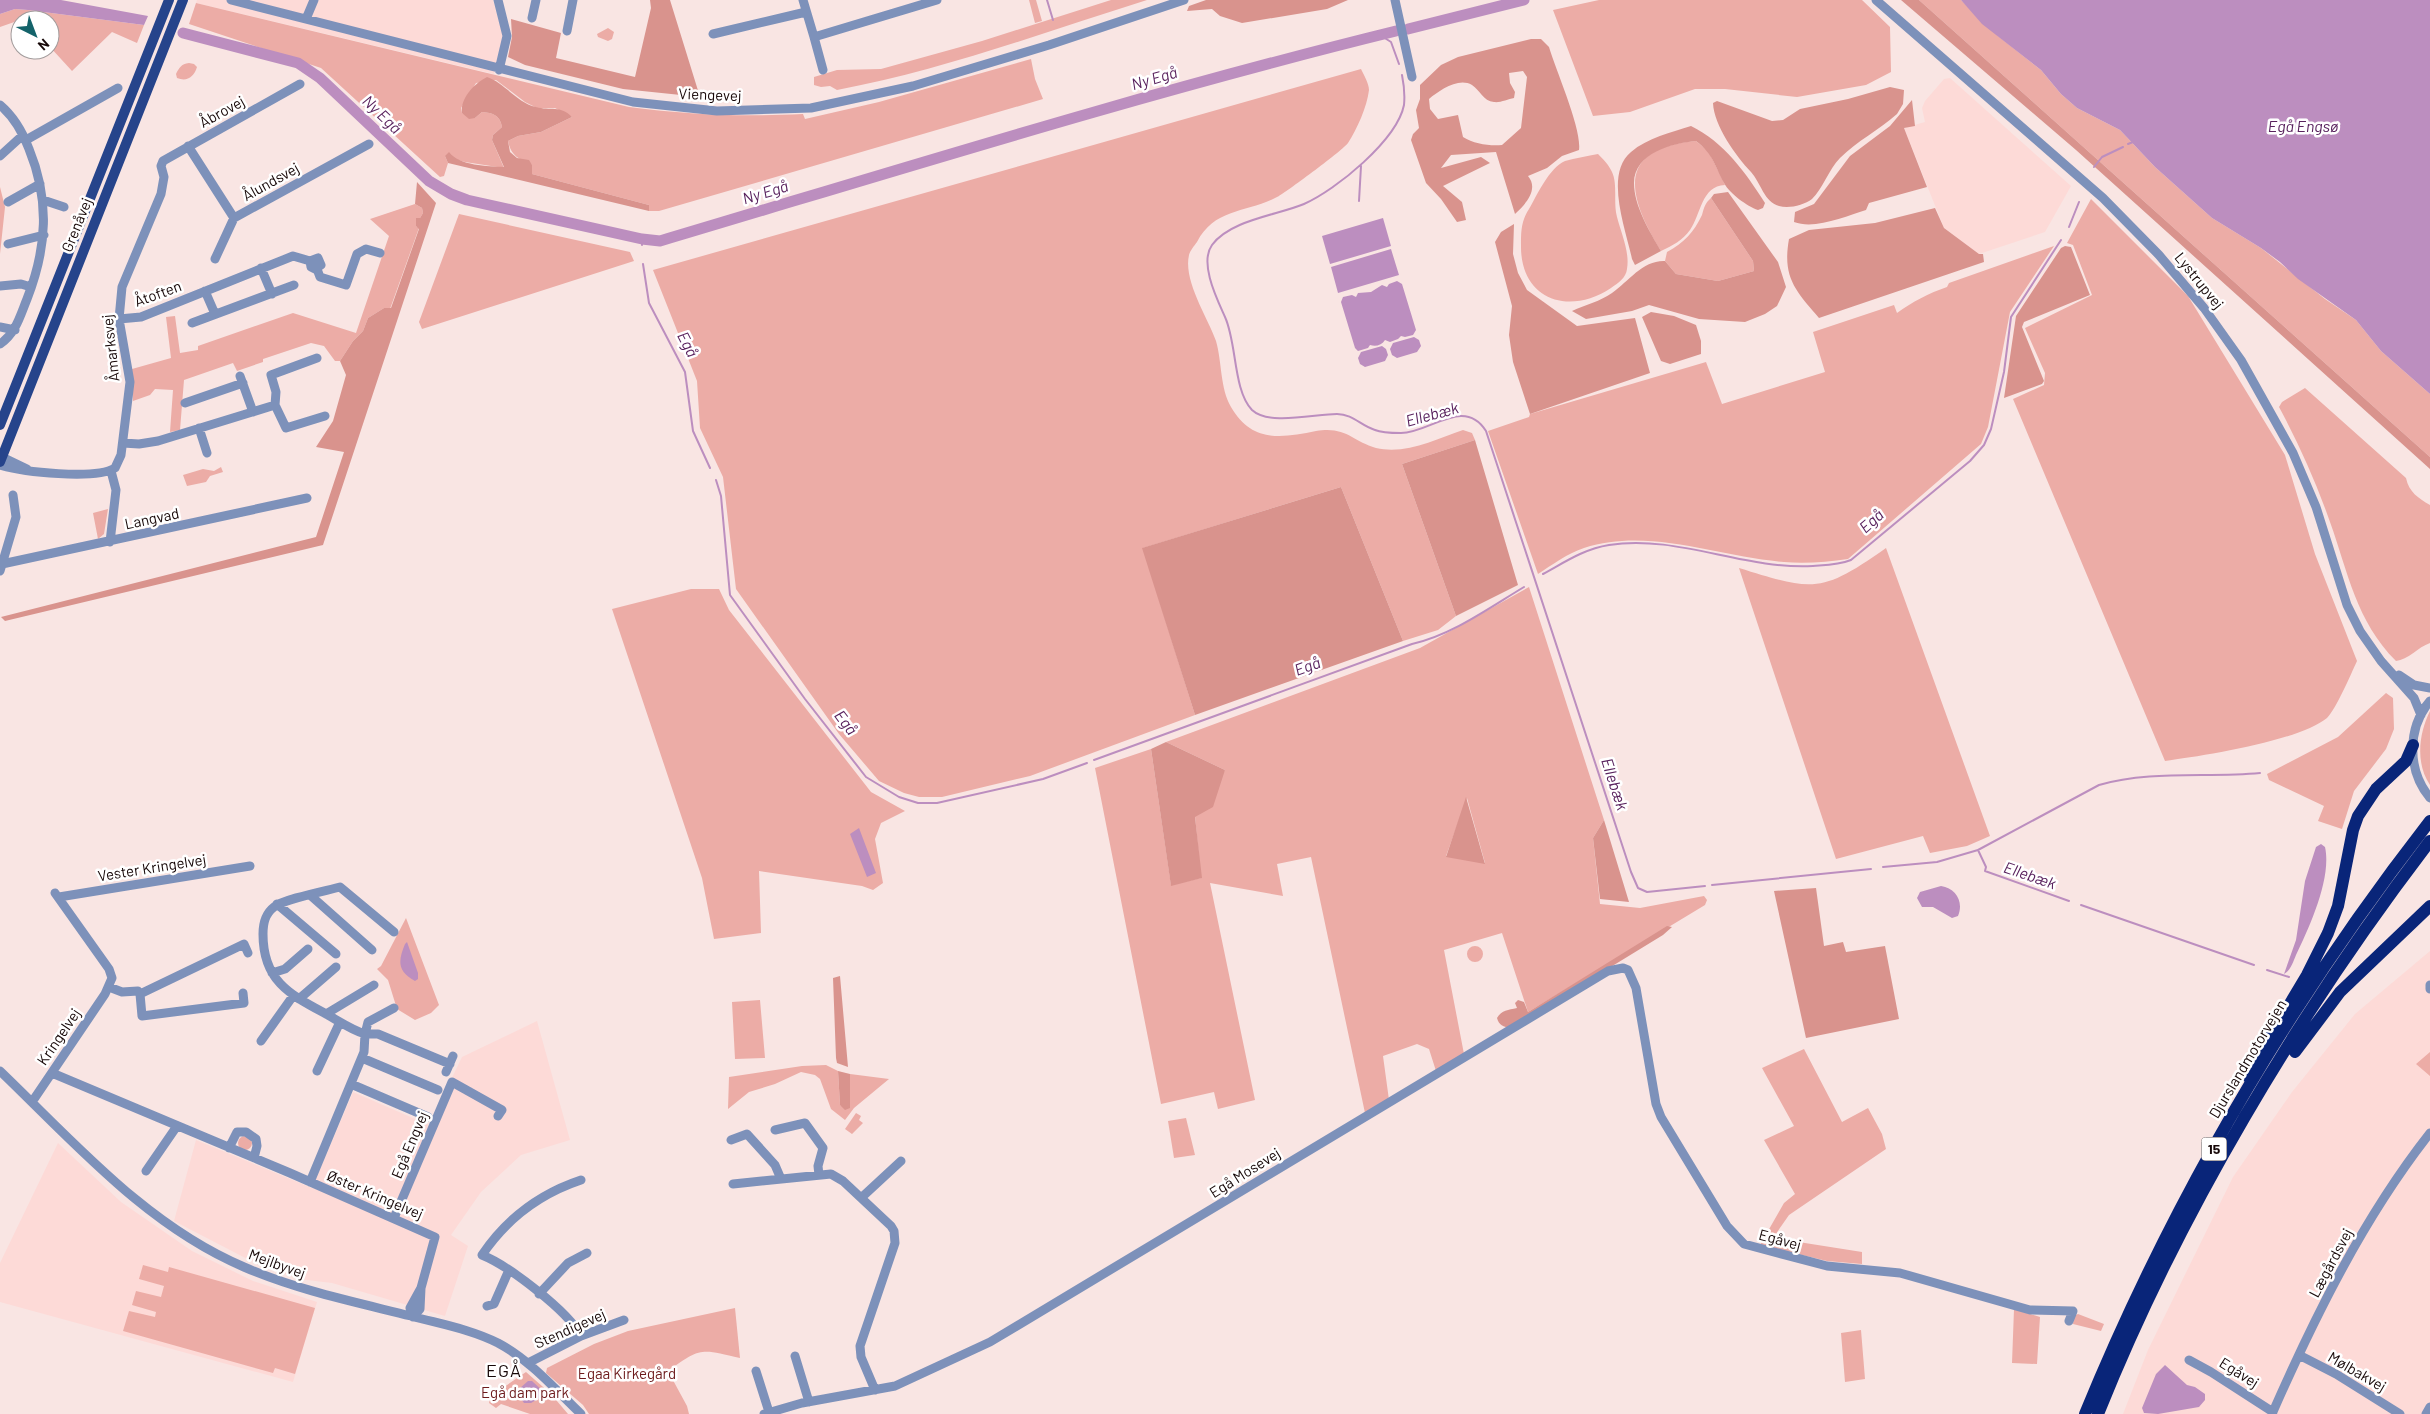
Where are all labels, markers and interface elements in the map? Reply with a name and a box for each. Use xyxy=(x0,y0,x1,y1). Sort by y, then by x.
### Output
north arrow xyxy=(10,10,60,60)
text: N xyxy=(35,36,53,54)
water label: Ny Egå xyxy=(1129,62,1179,93)
street label: Viengevej xyxy=(678,84,742,104)
street label: Åbrovej xyxy=(195,90,247,131)
water label: Ny Egå xyxy=(359,91,406,137)
water label: Egå Engsø xyxy=(2268,116,2338,135)
street label: Ålundsvej xyxy=(239,157,302,204)
water label: Ny Egå xyxy=(740,176,790,207)
street label: Grenåvej xyxy=(57,195,95,254)
street label: Lystrupvej xyxy=(2171,248,2228,312)
street label: Åtoften xyxy=(131,275,184,310)
street label: Åmarksvej xyxy=(97,314,122,383)
water label: Egå xyxy=(674,328,703,360)
water label: Ellebæk xyxy=(1403,397,1461,430)
street label: Langvad xyxy=(123,503,181,533)
water label: Egå xyxy=(1855,505,1887,536)
water label: Egå xyxy=(1292,652,1322,679)
water label: Egå xyxy=(831,706,862,738)
water label: Ellebæk xyxy=(1598,755,1633,813)
street label: Vester Kringelvej xyxy=(96,850,207,884)
water label: Ellebæk xyxy=(2002,857,2059,892)
street label: Djurslandmotorvejen xyxy=(2205,996,2290,1121)
street label: Kringelvej xyxy=(33,1005,84,1068)
street label: Egå Engvej xyxy=(387,1108,431,1181)
road number: 15 xyxy=(2202,1138,2226,1160)
street label: Egå Mosevej xyxy=(1206,1143,1283,1201)
street label: Øster Kringelvej xyxy=(325,1166,426,1222)
street label: Egåvej xyxy=(1757,1225,1803,1253)
street label: Lægårdsvej xyxy=(2304,1225,2356,1300)
street label: Mejlbyvej xyxy=(246,1244,308,1282)
street label: Stendigevej xyxy=(531,1304,608,1352)
street label: Mølbakvej xyxy=(2325,1347,2390,1395)
street label: Egåvej xyxy=(2216,1353,2263,1391)
district label: EGÅ xyxy=(486,1359,522,1381)
park label: Egaa Kirkegård xyxy=(578,1364,676,1382)
park label: Egå dam park xyxy=(481,1383,569,1401)

